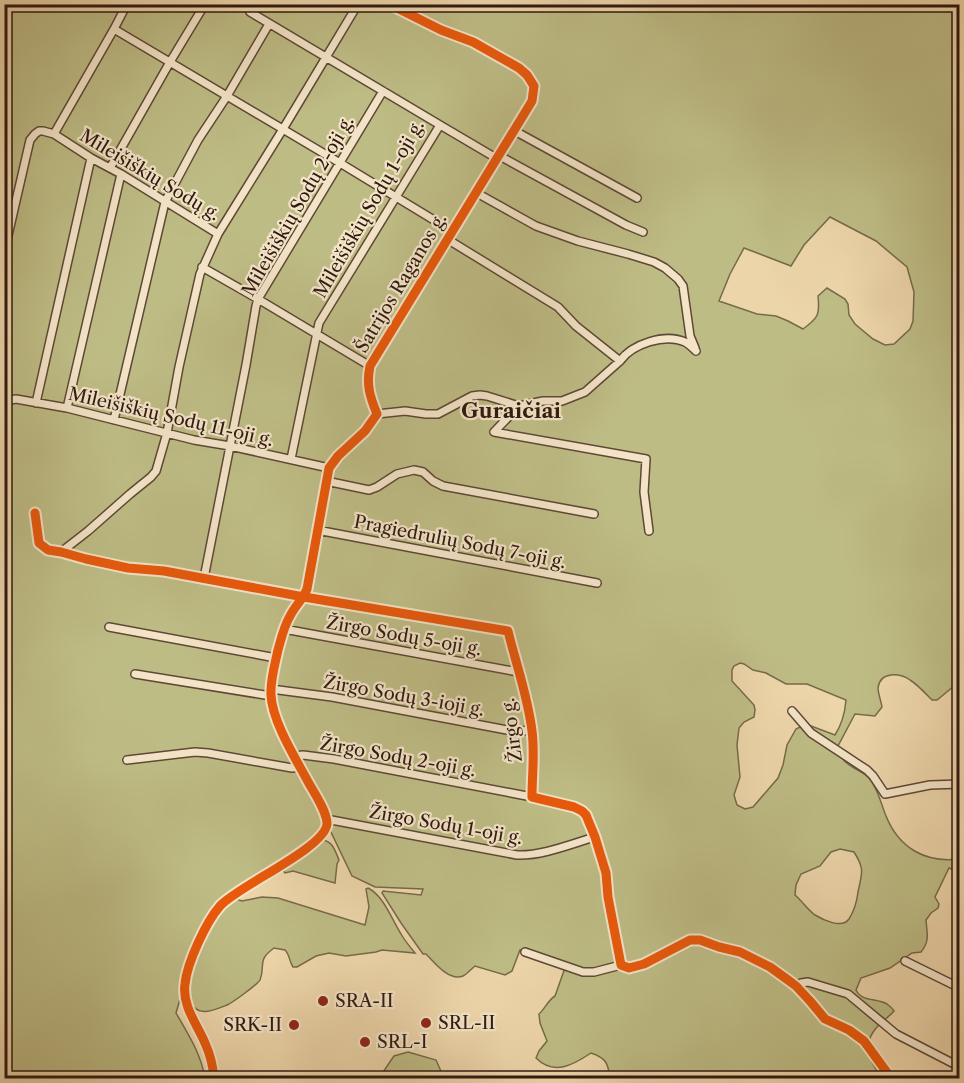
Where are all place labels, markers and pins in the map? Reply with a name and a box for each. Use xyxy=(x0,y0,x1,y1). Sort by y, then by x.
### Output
place label: SRA-II xyxy=(335,990,394,1012)
marker: SRA-II xyxy=(316,994,330,1008)
place label: SRL-II xyxy=(438,1012,495,1034)
place label: SRK-II xyxy=(223,1014,282,1036)
marker: SRL-II xyxy=(419,1016,433,1030)
marker: SRK-II xyxy=(287,1018,301,1032)
place label: SRL-I xyxy=(377,1031,428,1053)
marker: SRL-I xyxy=(358,1035,372,1049)

